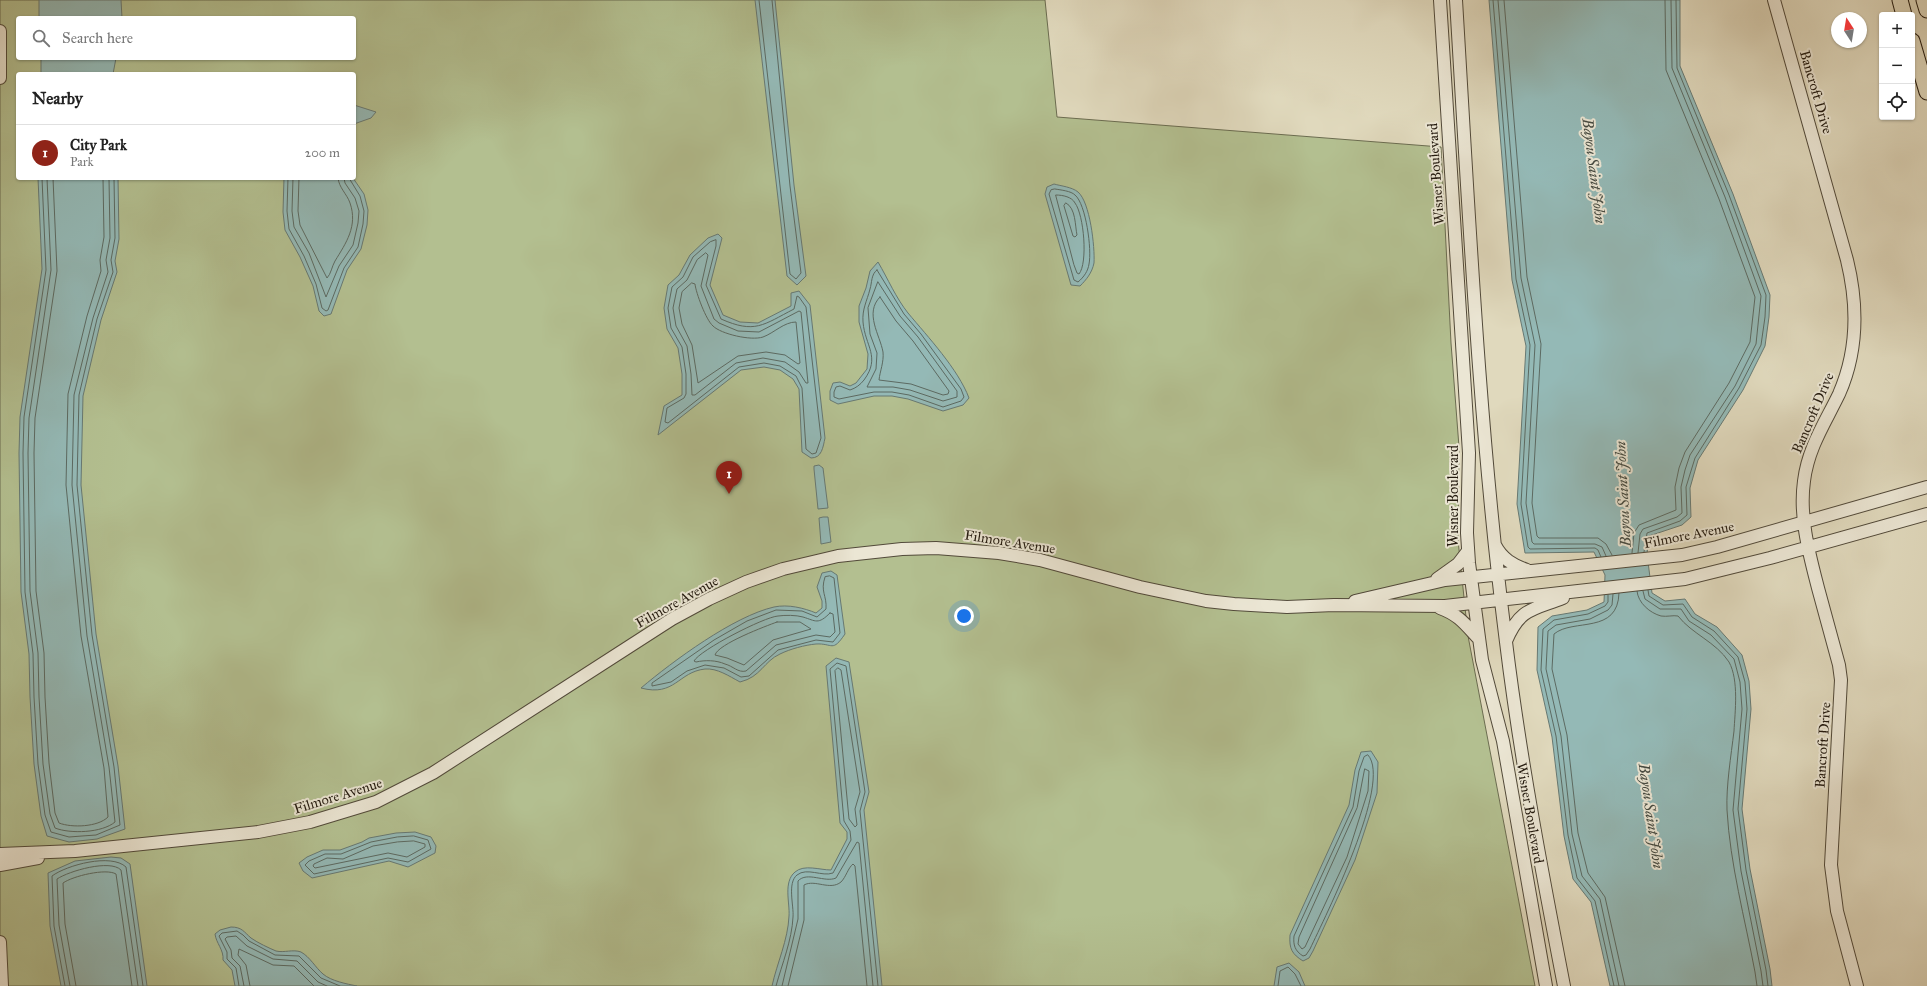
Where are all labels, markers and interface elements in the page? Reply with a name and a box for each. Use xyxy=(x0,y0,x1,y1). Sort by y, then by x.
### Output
north arrow xyxy=(1831,12,1867,48)
map controls xyxy=(1879,12,1915,120)
button: + xyxy=(1879,12,1915,48)
search box xyxy=(16,16,356,60)
icon: search xyxy=(30,27,52,49)
text: Search here xyxy=(62,29,133,47)
street label: Bancroft Drive xyxy=(1796,48,1836,136)
button: − xyxy=(1879,48,1915,84)
button: locate xyxy=(1879,84,1915,120)
text: Nearby xyxy=(32,88,83,109)
water label: Bayou Saint John xyxy=(1578,116,1609,225)
street label: Wisner Boulevard xyxy=(1424,122,1448,226)
text: City Park xyxy=(70,136,127,154)
text: 1 xyxy=(42,145,48,161)
text: 200 m xyxy=(305,145,340,161)
text: Park xyxy=(70,154,94,170)
street label: Bancroft Drive xyxy=(1788,370,1838,456)
water label: Bayou Saint John xyxy=(1611,441,1635,548)
street label: Wisner Boulevard xyxy=(1445,445,1462,547)
pin: 1 xyxy=(716,461,742,494)
street label: Filmore Avenue xyxy=(1642,518,1736,552)
street label: Filmore Avenue xyxy=(963,526,1057,558)
street label: Filmore Avenue xyxy=(633,572,721,632)
your location xyxy=(954,606,974,626)
street label: Bancroft Drive xyxy=(1812,701,1834,788)
street label: Wisner Boulevard xyxy=(1513,761,1547,865)
water label: Bayou Saint John xyxy=(1635,761,1667,870)
street label: Filmore Avenue xyxy=(292,774,384,818)

